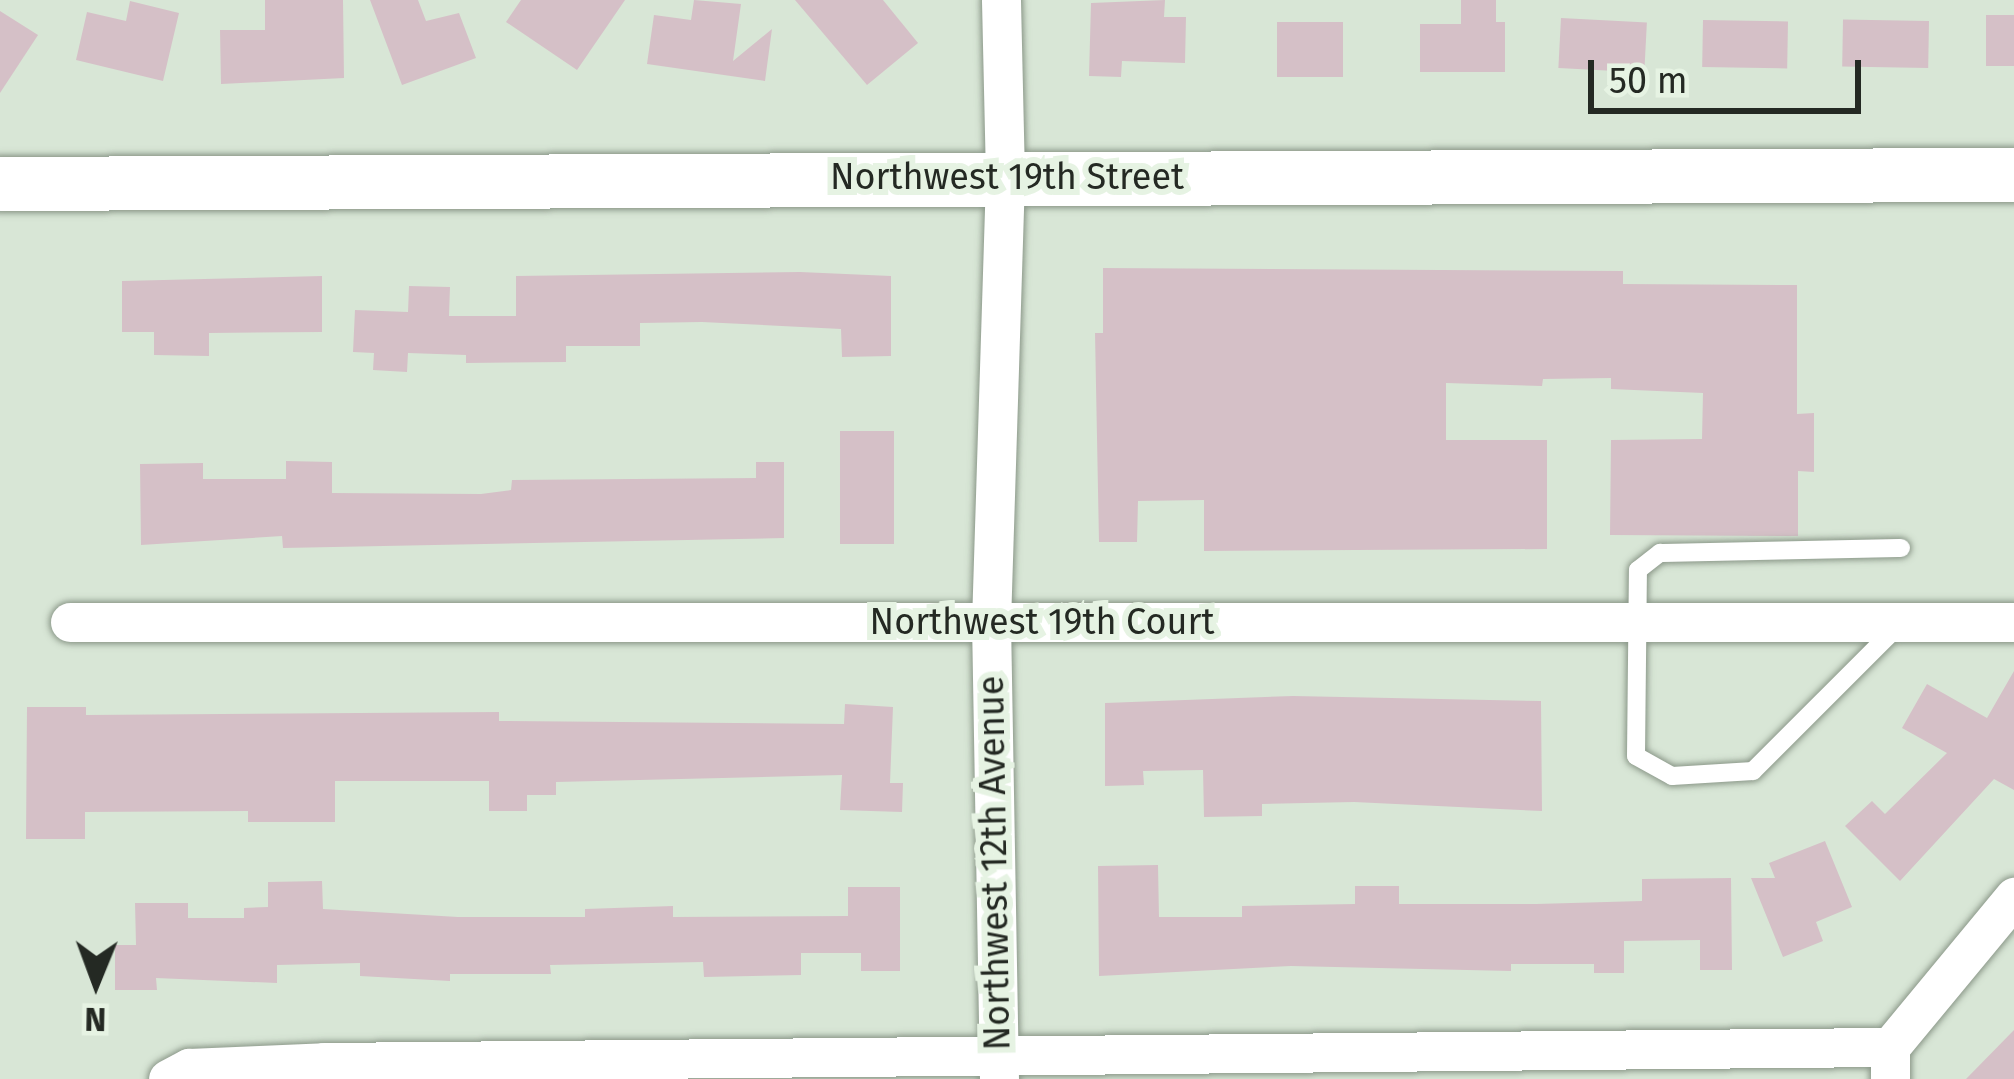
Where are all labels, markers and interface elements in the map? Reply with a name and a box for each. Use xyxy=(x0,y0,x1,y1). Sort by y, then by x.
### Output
scale bar xyxy=(1594,36,1867,110)
text: 50 m xyxy=(1609,59,1688,103)
street label: Northwest 19th Street xyxy=(830,156,1184,200)
street label: Northwest 19th Court xyxy=(870,601,1214,645)
street label: Northwest 12th Avenue xyxy=(970,675,1020,1051)
north arrow xyxy=(36,923,156,1043)
text: N xyxy=(84,999,107,1039)

